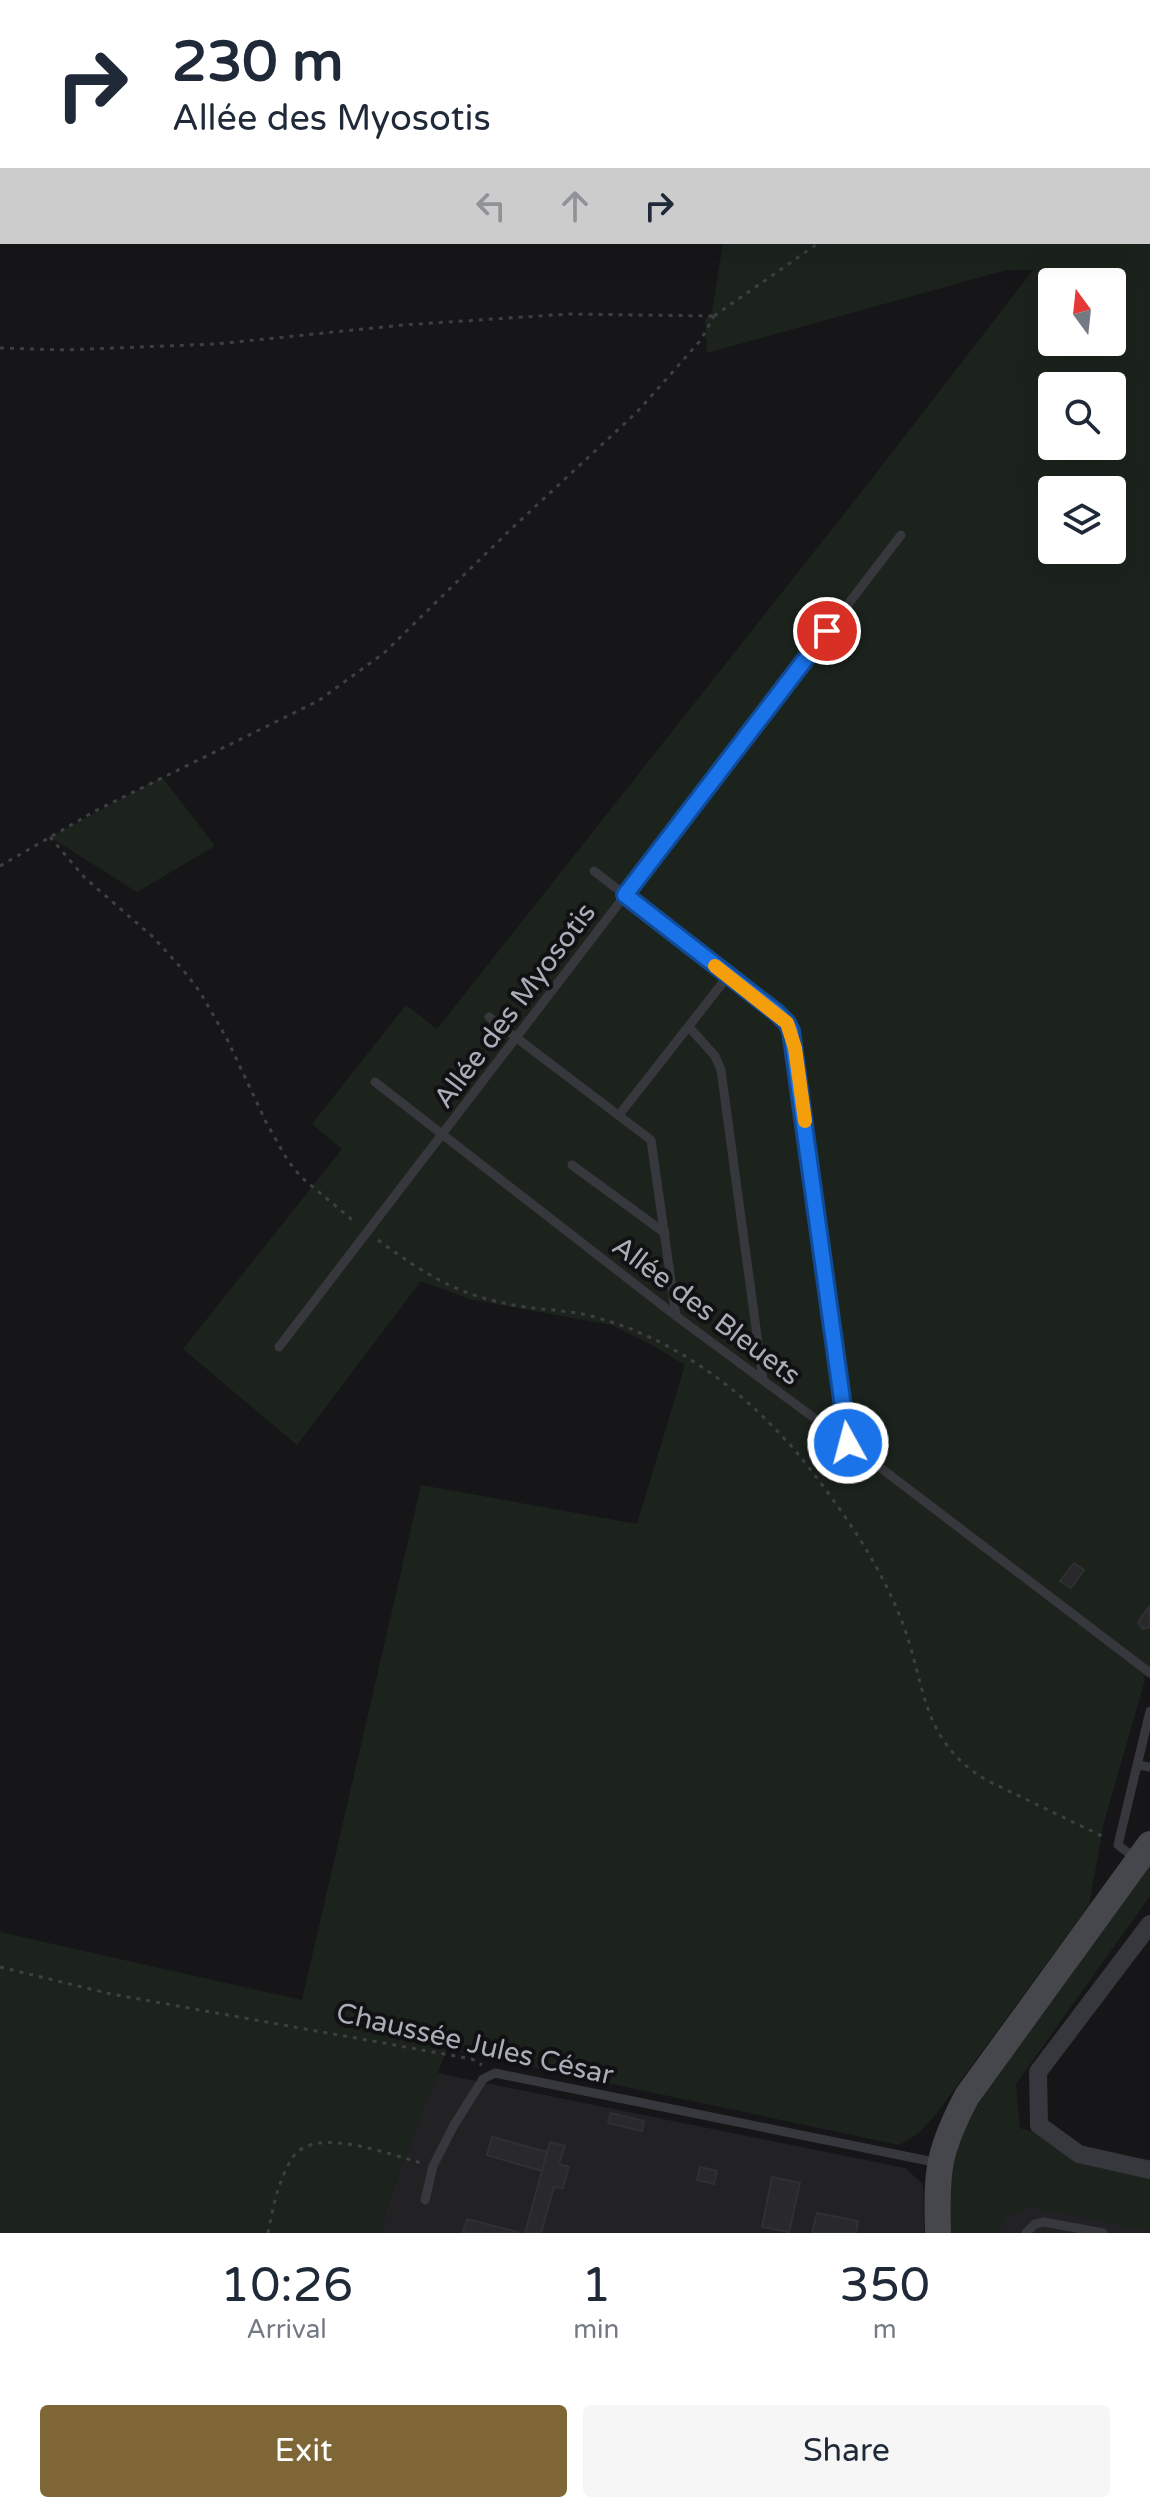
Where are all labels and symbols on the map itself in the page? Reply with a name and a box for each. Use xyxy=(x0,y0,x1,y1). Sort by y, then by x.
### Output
north arrow xyxy=(1038,268,1126,356)
pin xyxy=(793,597,861,665)
street label: Allée des Myosotis xyxy=(427,896,603,1115)
street label: Allée des Bleuets xyxy=(606,1229,807,1393)
position arrow xyxy=(806,1401,890,1485)
street label: Chaussée Jules César xyxy=(333,1996,617,2092)

